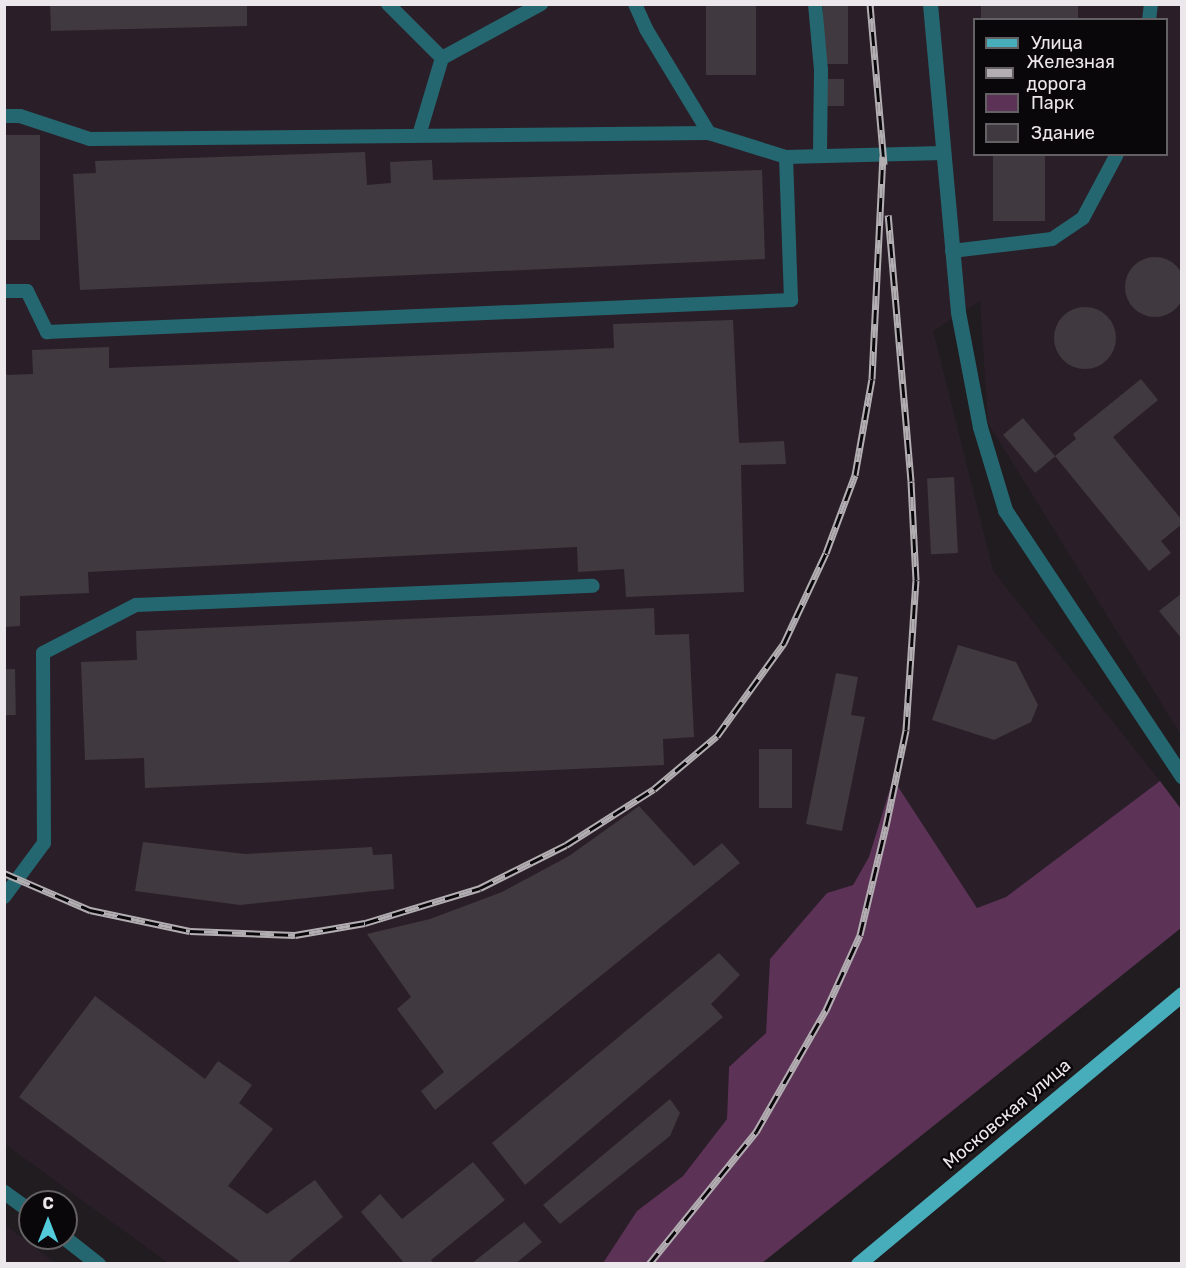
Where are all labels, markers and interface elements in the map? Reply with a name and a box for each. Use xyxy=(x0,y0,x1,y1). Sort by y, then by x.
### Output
legend xyxy=(973,18,1168,156)
text: Улица xyxy=(1031,32,1083,54)
text: Железная дорога xyxy=(1026,51,1115,95)
text: Парк xyxy=(1031,92,1074,114)
text: Здание xyxy=(1031,122,1095,144)
street label: Московская улица xyxy=(939,1054,1075,1174)
north arrow xyxy=(18,1190,78,1250)
text: С xyxy=(42,1194,54,1213)

